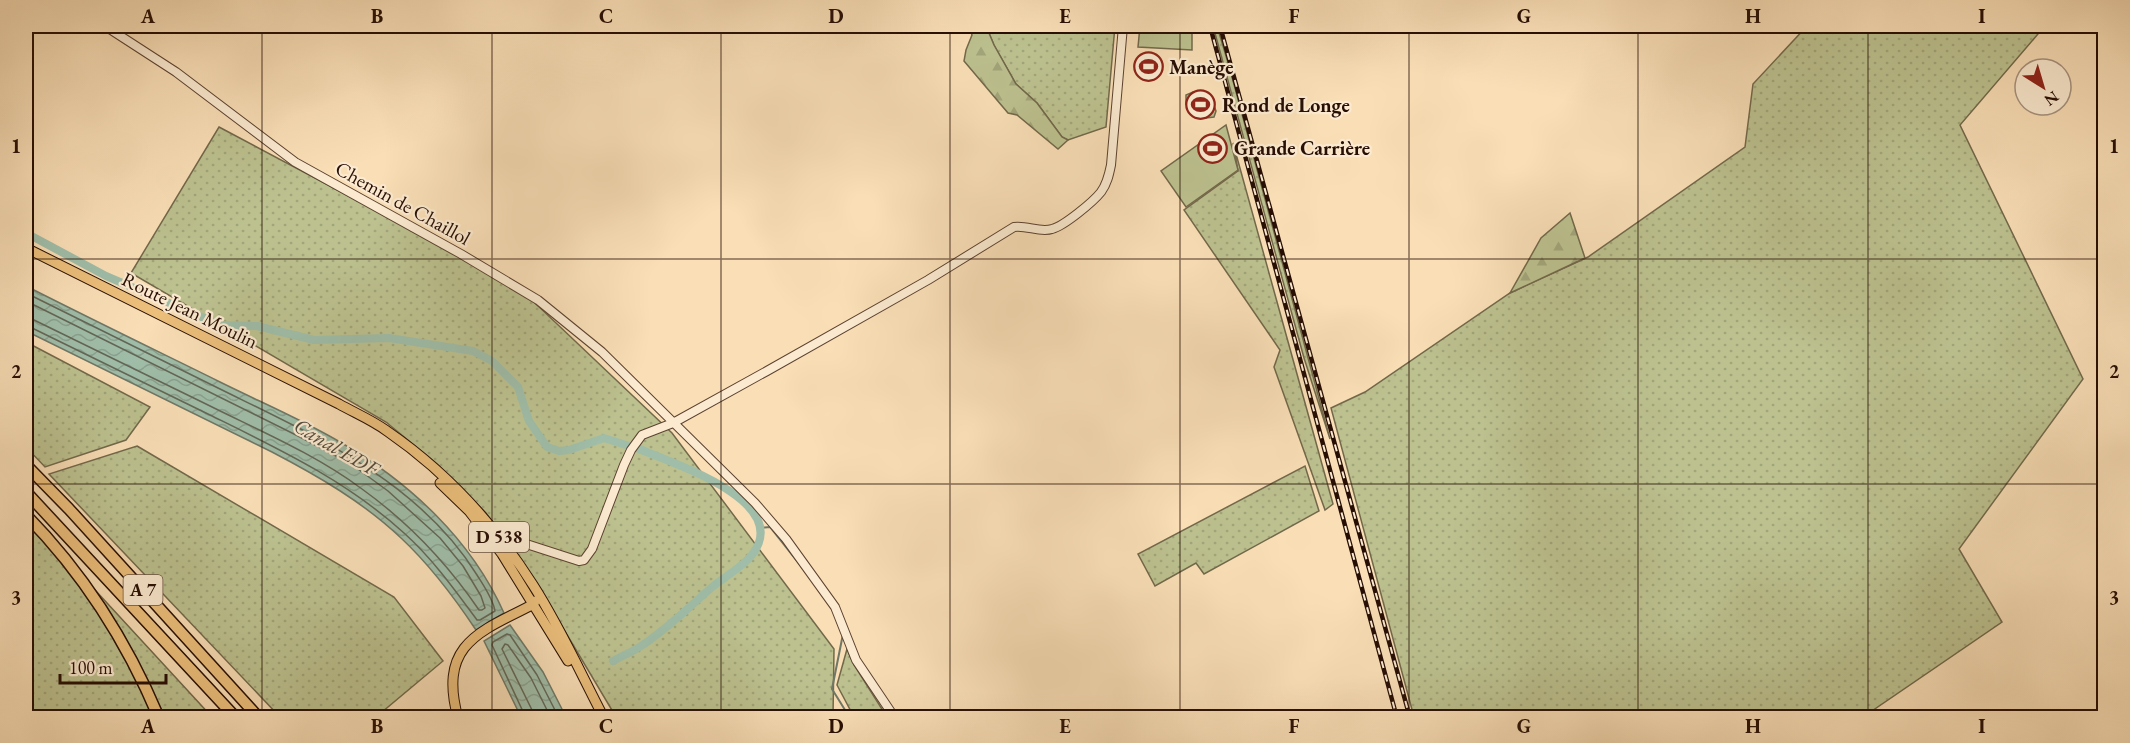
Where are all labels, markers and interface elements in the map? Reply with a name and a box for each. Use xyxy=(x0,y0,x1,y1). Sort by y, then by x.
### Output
text: A xyxy=(140,3,156,29)
text: B xyxy=(371,3,383,29)
text: C xyxy=(599,3,613,29)
text: D xyxy=(828,3,844,29)
text: E xyxy=(1059,3,1071,29)
text: F xyxy=(1289,3,1300,29)
text: G xyxy=(1517,3,1531,29)
text: H xyxy=(1745,3,1761,29)
text: I xyxy=(1978,3,1986,29)
sports icon: Manège xyxy=(1132,51,1164,83)
place label: Manège xyxy=(1169,54,1234,80)
north arrow xyxy=(2013,57,2073,117)
text: N xyxy=(2040,86,2063,111)
sports icon: Rond de Longe xyxy=(1185,89,1217,121)
place label: Rond de Longe xyxy=(1222,92,1350,118)
sports icon: Grande Carrière xyxy=(1197,132,1229,164)
text: 1 xyxy=(11,133,21,159)
text: 1 xyxy=(2109,133,2119,159)
place label: Grande Carrière xyxy=(1234,135,1370,161)
street label: Chemin de Chaillol xyxy=(331,155,475,251)
street label: Route Jean Moulin xyxy=(118,266,263,354)
text: 2 xyxy=(11,358,22,384)
text: 2 xyxy=(2109,358,2120,384)
water label: Canal EDF xyxy=(289,412,386,483)
road number: D 538 xyxy=(469,522,529,552)
road number: A 7 xyxy=(124,575,162,605)
text: 3 xyxy=(11,584,21,610)
text: 3 xyxy=(2109,584,2119,610)
scale bar xyxy=(60,647,166,685)
text: 100 m xyxy=(69,656,113,679)
text: A xyxy=(140,713,156,739)
text: B xyxy=(371,713,383,739)
text: C xyxy=(599,713,613,739)
text: D xyxy=(828,713,844,739)
text: E xyxy=(1059,713,1071,739)
text: F xyxy=(1289,713,1300,739)
text: G xyxy=(1517,713,1531,739)
text: H xyxy=(1745,713,1761,739)
text: I xyxy=(1978,713,1986,739)

